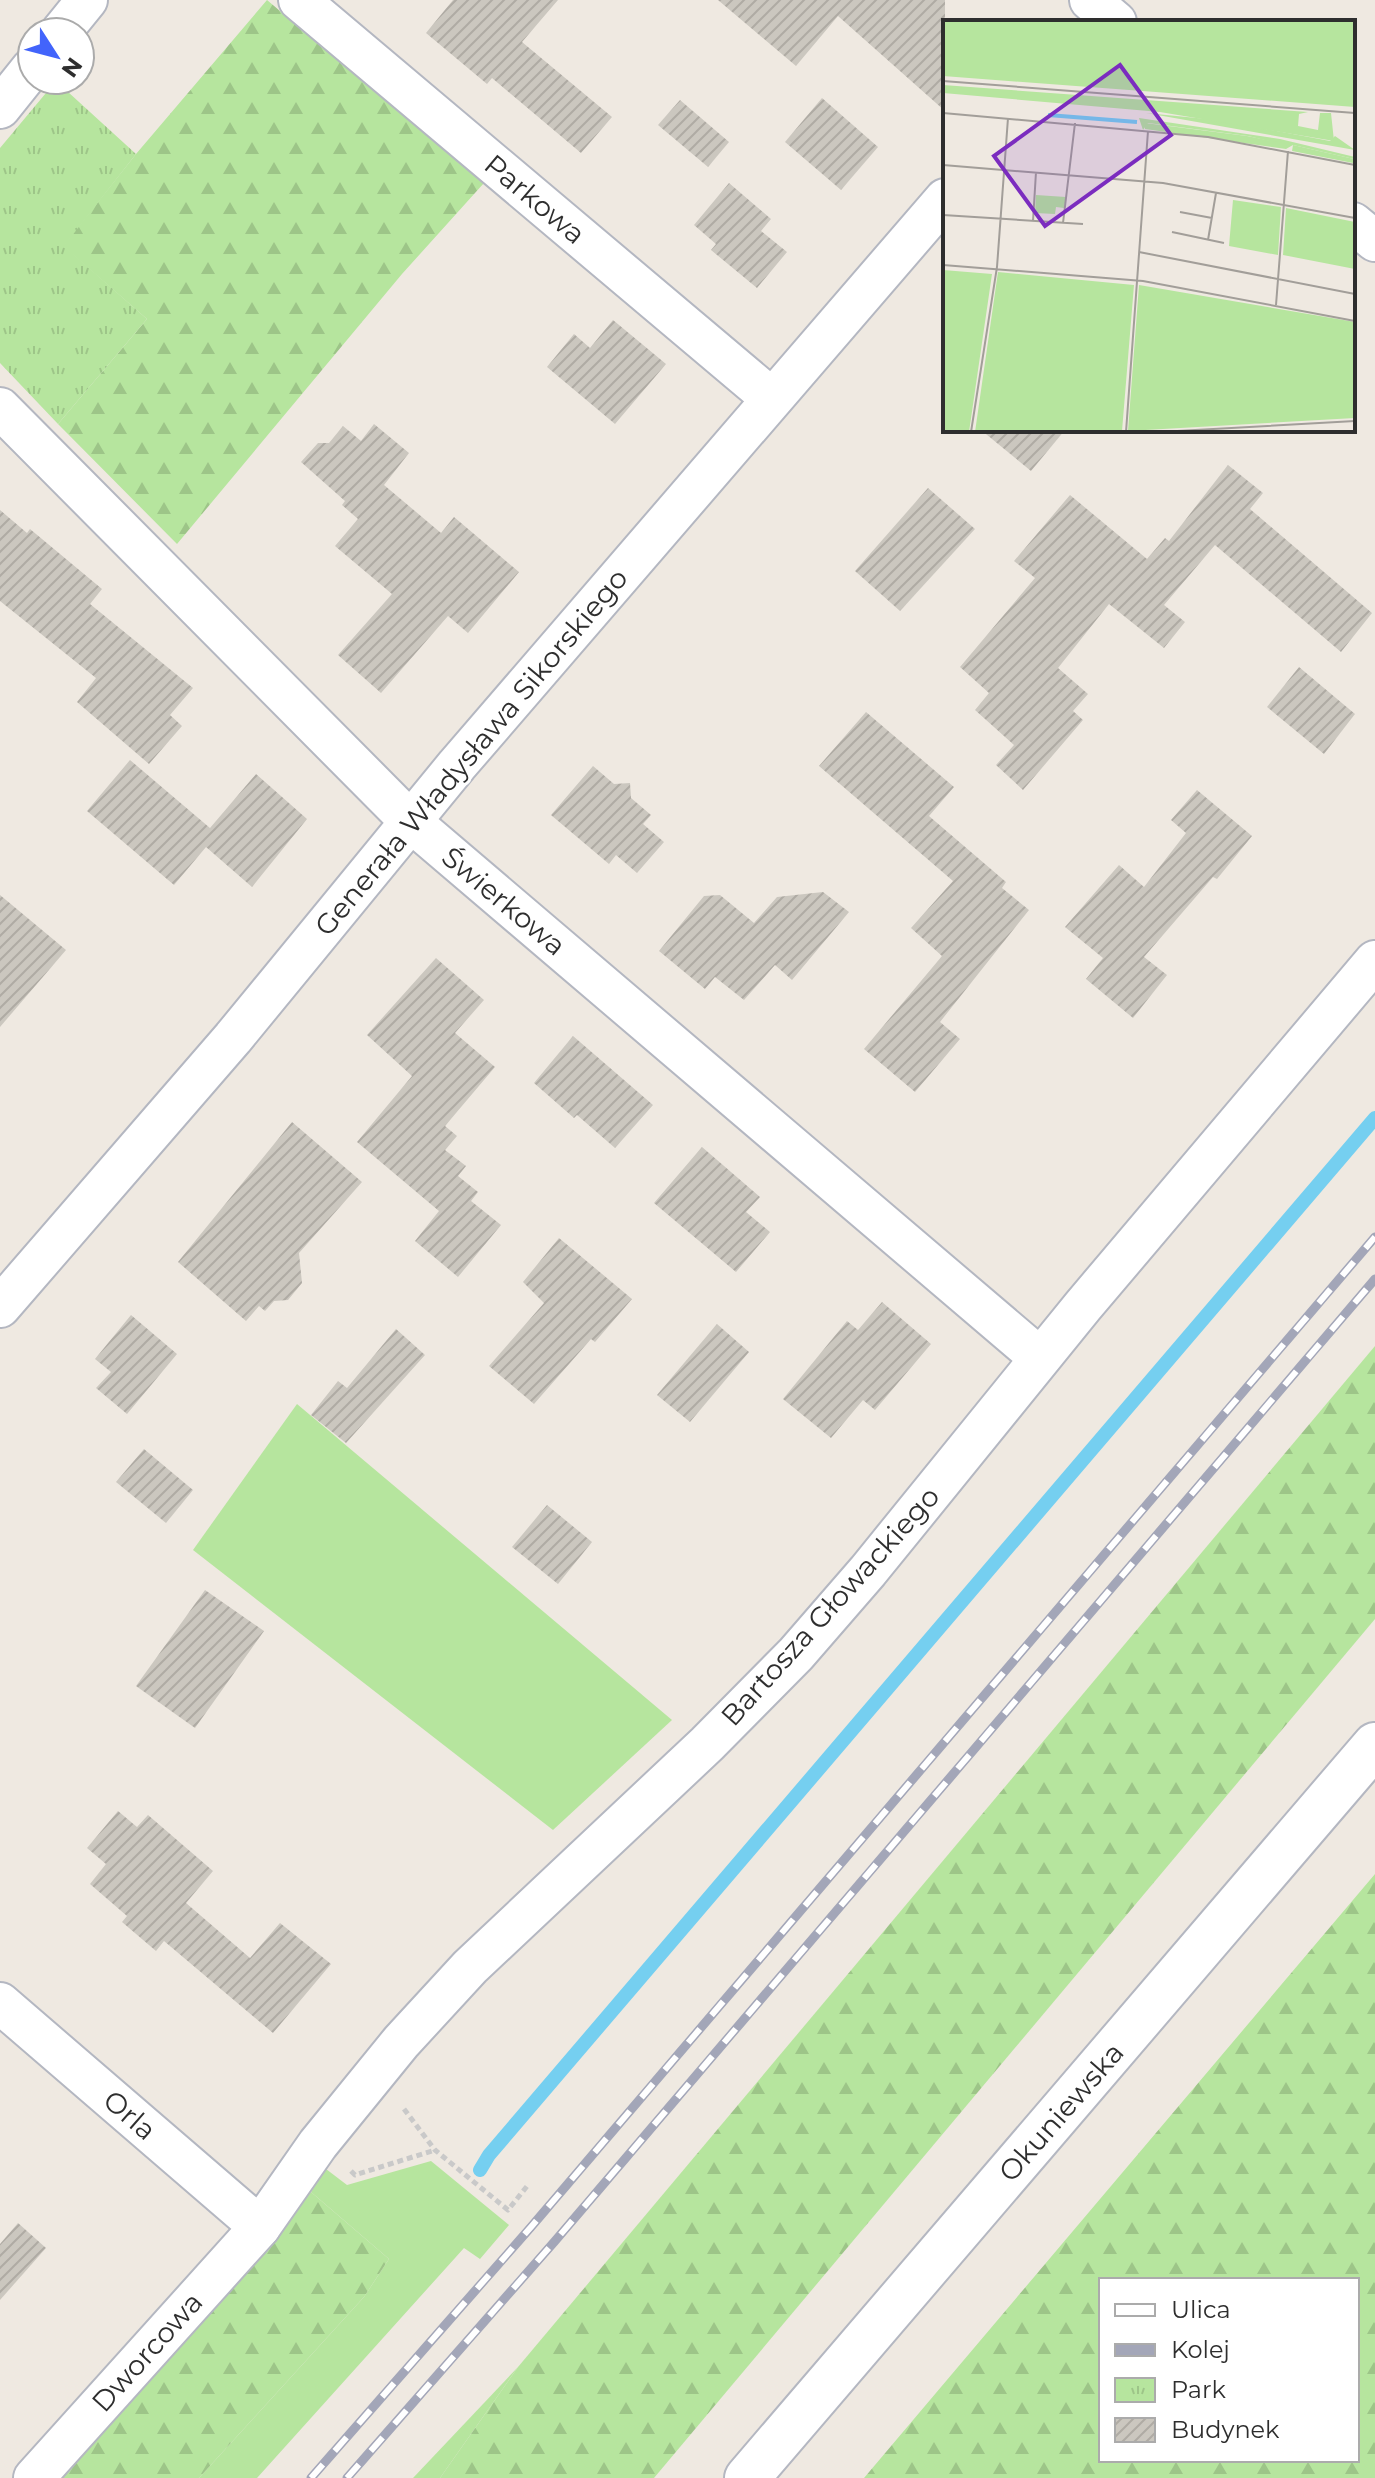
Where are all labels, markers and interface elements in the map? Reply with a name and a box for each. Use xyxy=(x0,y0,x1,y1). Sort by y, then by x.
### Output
north arrow xyxy=(16,16,96,96)
inset map xyxy=(943,20,1355,432)
text: N xyxy=(56,52,88,83)
street label: Parkowa xyxy=(478,147,592,251)
street label: Generała Władysława Sikorskiego xyxy=(307,561,635,943)
street label: Świerkowa xyxy=(435,839,573,963)
street label: Bartosza Głowackiego xyxy=(714,1479,946,1733)
street label: Okuniewska xyxy=(991,2036,1131,2188)
street label: Orla xyxy=(97,2083,163,2147)
legend xyxy=(1099,2278,1359,2462)
street label: Dworcowa xyxy=(85,2285,209,2419)
text: Ulica xyxy=(1171,2295,1231,2324)
text: Kolej xyxy=(1171,2335,1230,2364)
text: Park xyxy=(1171,2375,1226,2404)
text: Budynek xyxy=(1171,2415,1280,2444)

